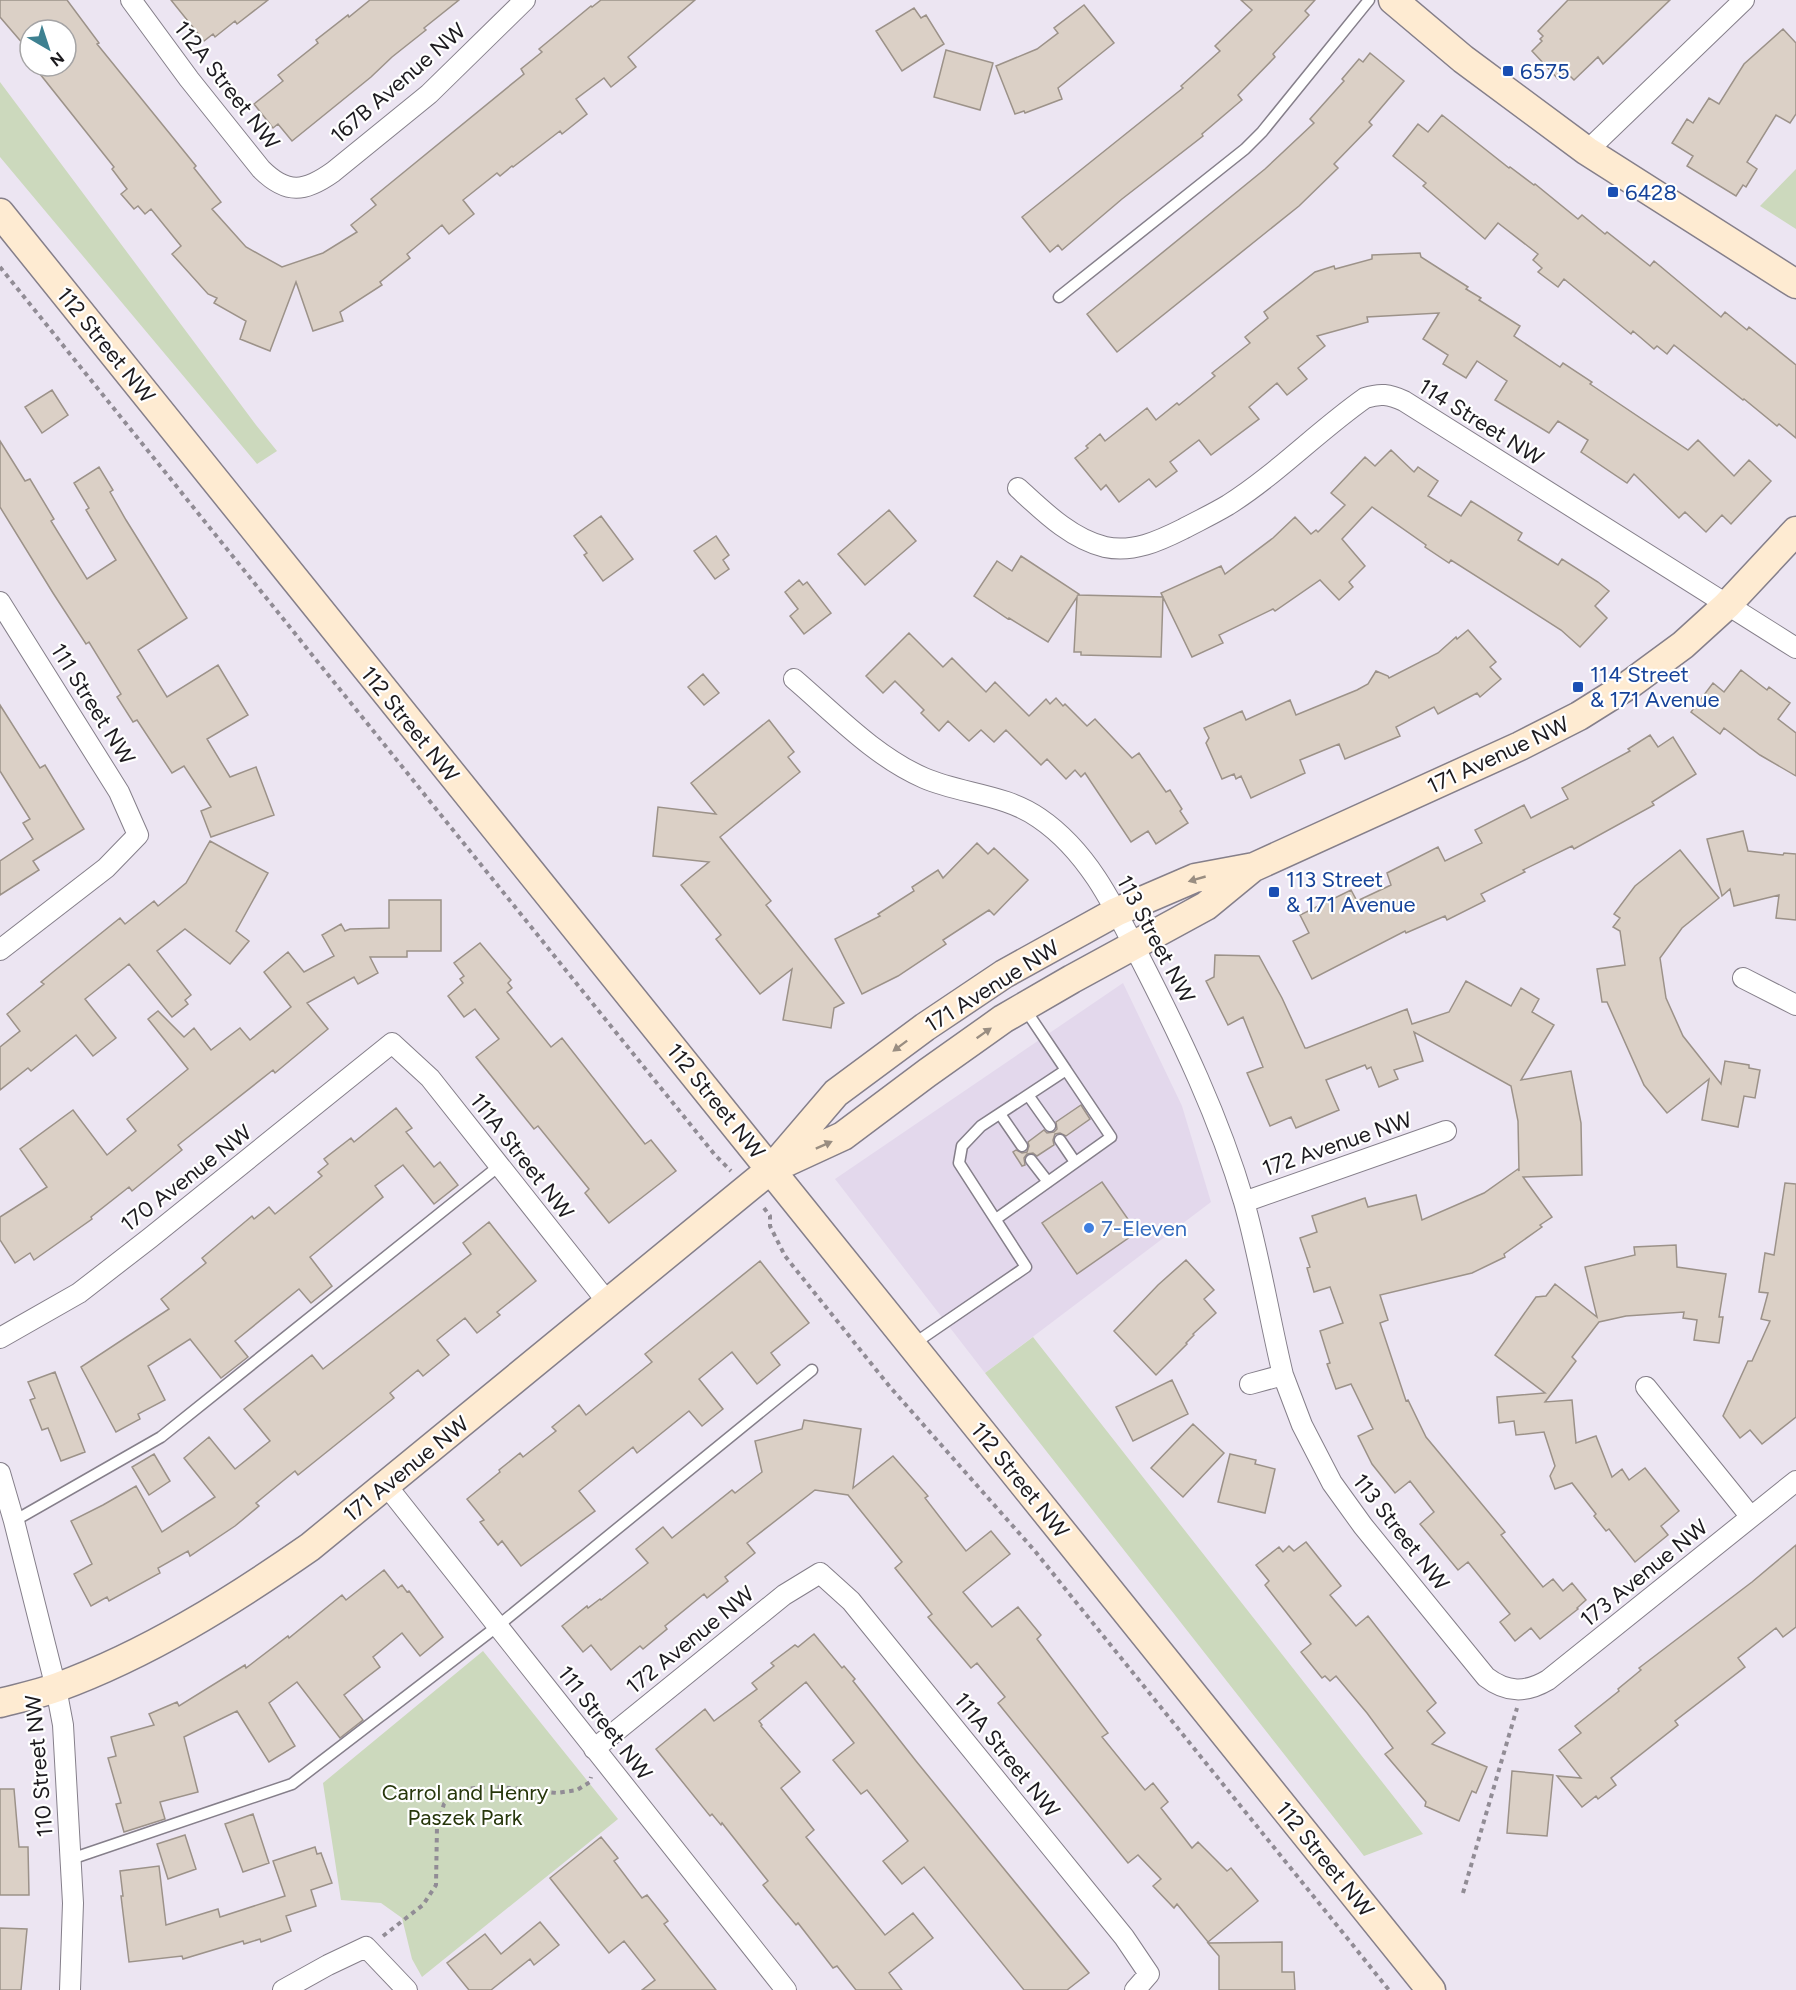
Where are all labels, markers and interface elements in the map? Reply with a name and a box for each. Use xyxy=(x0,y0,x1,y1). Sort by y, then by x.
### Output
street label: 112A Street NW xyxy=(168,15,286,155)
street label: 167B Avenue NW xyxy=(325,17,471,149)
north arrow xyxy=(18,18,78,78)
text: N xyxy=(46,48,68,71)
place label: 6575 xyxy=(1520,58,1570,85)
marker: 6575 xyxy=(1501,64,1515,78)
place label: 6428 xyxy=(1625,179,1677,206)
marker: 6428 xyxy=(1606,185,1620,199)
street label: 112 Street NW xyxy=(51,282,161,408)
street label: 114 Street NW xyxy=(1413,373,1549,471)
street label: 111 Street NW xyxy=(45,638,141,770)
street label: 112 Street NW xyxy=(355,661,465,787)
place label: 114 Street & 171 Avenue xyxy=(1590,661,1719,713)
marker: 114 Street & 171 Avenue xyxy=(1571,680,1585,694)
street label: 171 Avenue NW xyxy=(1423,710,1573,800)
place label: 113 Street & 171 Avenue xyxy=(1286,866,1415,918)
street label: 113 Street NW xyxy=(1111,871,1201,1007)
one-way arrow xyxy=(1188,875,1206,884)
marker: 113 Street & 171 Avenue xyxy=(1267,885,1281,899)
street label: 171 Avenue NW xyxy=(920,934,1064,1038)
one-way arrow xyxy=(975,1027,991,1039)
street label: 112 Street NW xyxy=(661,1038,771,1164)
one-way arrow xyxy=(892,1040,908,1052)
street label: 111A Street NW xyxy=(464,1087,580,1225)
street label: 172 Avenue NW xyxy=(1259,1106,1415,1182)
street label: 170 Avenue NW xyxy=(115,1119,257,1237)
one-way arrow xyxy=(816,1140,833,1149)
place label: 7-Eleven xyxy=(1101,1215,1187,1242)
marker: 7-Eleven xyxy=(1082,1221,1096,1235)
street label: 171 Avenue NW xyxy=(338,1410,474,1528)
street label: 112 Street NW xyxy=(965,1417,1075,1543)
street label: 113 Street NW xyxy=(1347,1468,1455,1596)
street label: 173 Avenue NW xyxy=(1575,1513,1713,1633)
street label: 172 Avenue NW xyxy=(621,1580,759,1700)
street label: 111 Street NW xyxy=(552,1660,658,1786)
street label: 111A Street NW xyxy=(948,1687,1066,1823)
street label: 110 Street NW xyxy=(19,1694,59,1838)
park label: Carrol and Henry Paszek Park xyxy=(382,1779,549,1831)
street label: 112 Street NW xyxy=(1270,1796,1380,1922)

